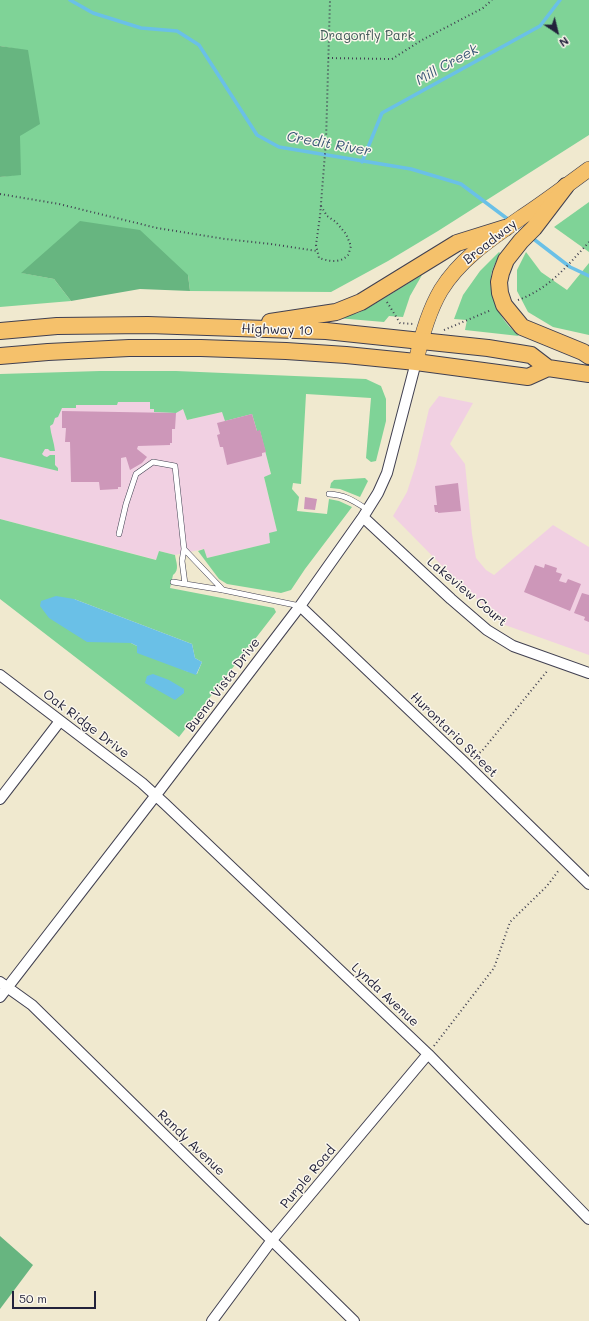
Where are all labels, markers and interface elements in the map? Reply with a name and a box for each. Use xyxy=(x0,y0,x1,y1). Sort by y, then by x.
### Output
north arrow xyxy=(537,12,577,52)
park label: Dragonfly Park xyxy=(320,28,414,44)
text: N xyxy=(556,34,572,51)
water label: Mill Creek xyxy=(413,41,481,89)
water label: Credit River xyxy=(285,128,373,160)
street label: Broadway xyxy=(460,216,520,268)
street label: Highway 10 xyxy=(241,321,313,339)
street label: Lakeview Court xyxy=(424,554,510,630)
street label: Buena Vista Drive xyxy=(183,635,263,735)
street label: Oak Ridge Drive xyxy=(40,686,132,762)
street label: Hurontario Street xyxy=(407,689,501,781)
street label: Lynda Avenue xyxy=(348,960,422,1030)
street label: Randy Avenue xyxy=(154,1107,228,1179)
street label: Purple Road xyxy=(277,1142,339,1212)
scale bar xyxy=(14,1283,98,1309)
text: 50 m xyxy=(19,1290,47,1306)

